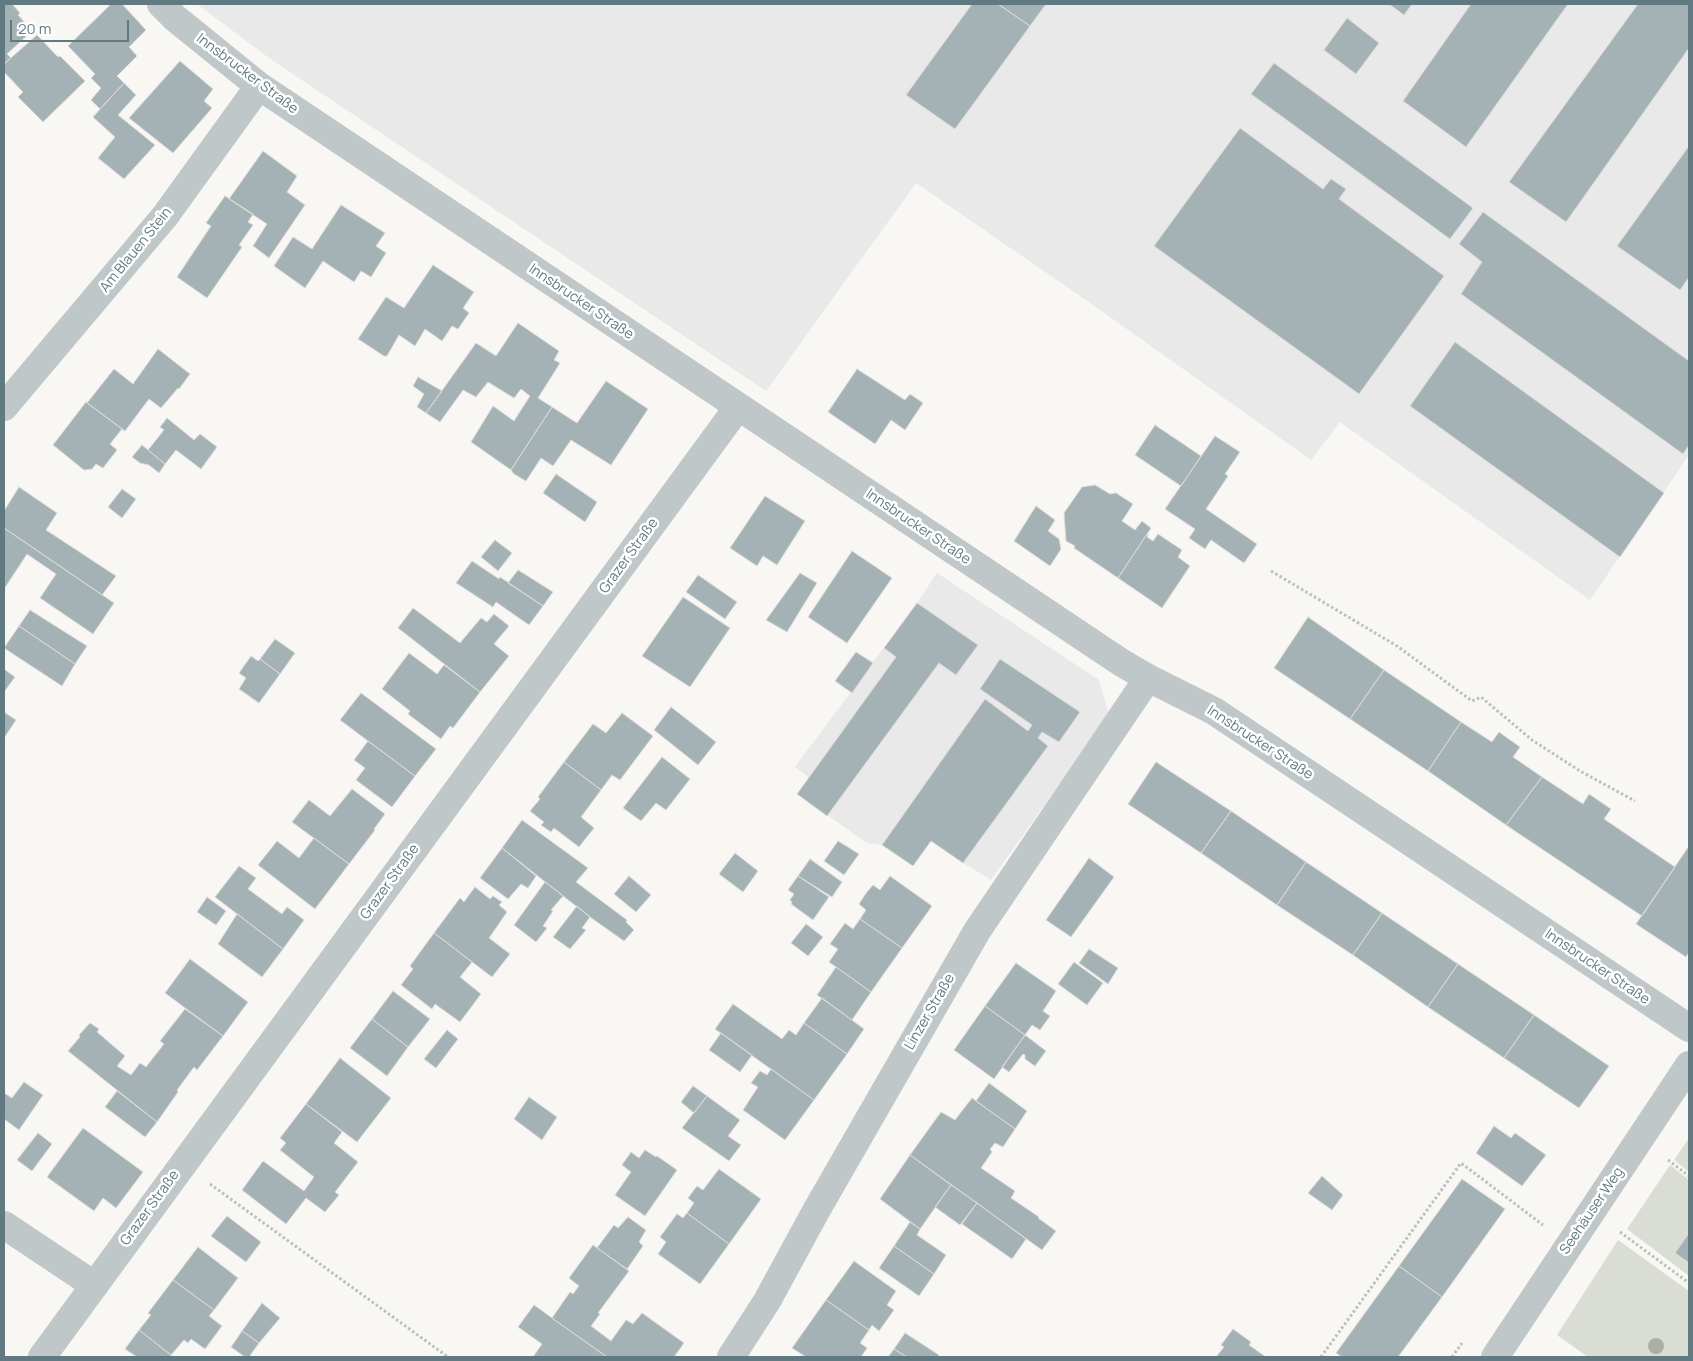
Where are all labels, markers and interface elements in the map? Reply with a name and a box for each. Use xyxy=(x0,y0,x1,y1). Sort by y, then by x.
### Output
scale bar xyxy=(12,10,131,42)
text: 20 m xyxy=(18,18,51,39)
street label: Innsbrucker Straße xyxy=(193,30,301,118)
street label: Am Blauen Stein xyxy=(97,204,175,296)
street label: Innsbrucker Straße xyxy=(525,261,637,343)
street label: Innsbrucker Straße xyxy=(862,486,974,568)
street label: Grazer Straße xyxy=(596,515,662,597)
street label: Innsbrucker Straße xyxy=(1204,703,1316,783)
street label: Grazer Straße xyxy=(357,841,423,923)
street label: Innsbrucker Straße xyxy=(1541,926,1653,1008)
street label: Linzer Straße xyxy=(901,971,959,1053)
street label: Seehäuser Weg xyxy=(1557,1164,1627,1258)
street label: Grazer Straße xyxy=(117,1167,183,1249)

